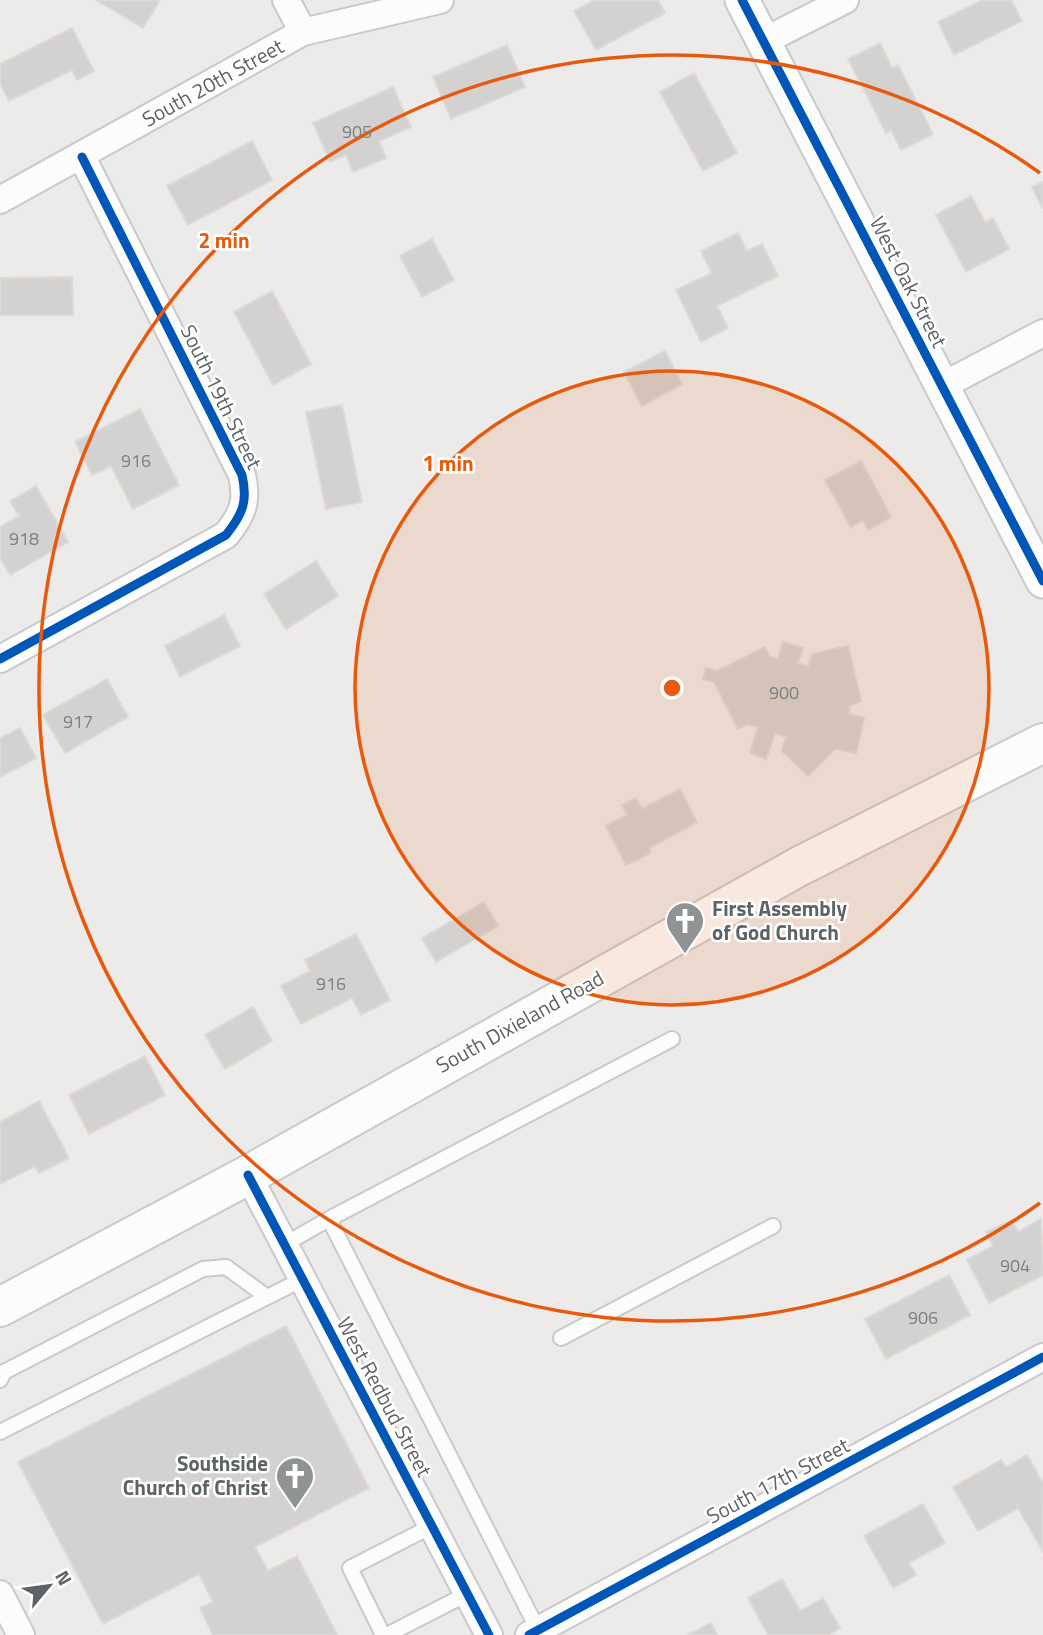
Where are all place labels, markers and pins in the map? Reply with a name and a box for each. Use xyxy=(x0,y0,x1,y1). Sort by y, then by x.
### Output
centre of rings xyxy=(660,676,684,700)
place label: First Assembly of God Church xyxy=(712,892,847,948)
church icon: First Assembly of God Church xyxy=(664,900,706,955)
place label: Southside Church of Christ xyxy=(123,1447,268,1503)
church icon: Southside Church of Christ xyxy=(274,1455,316,1510)

